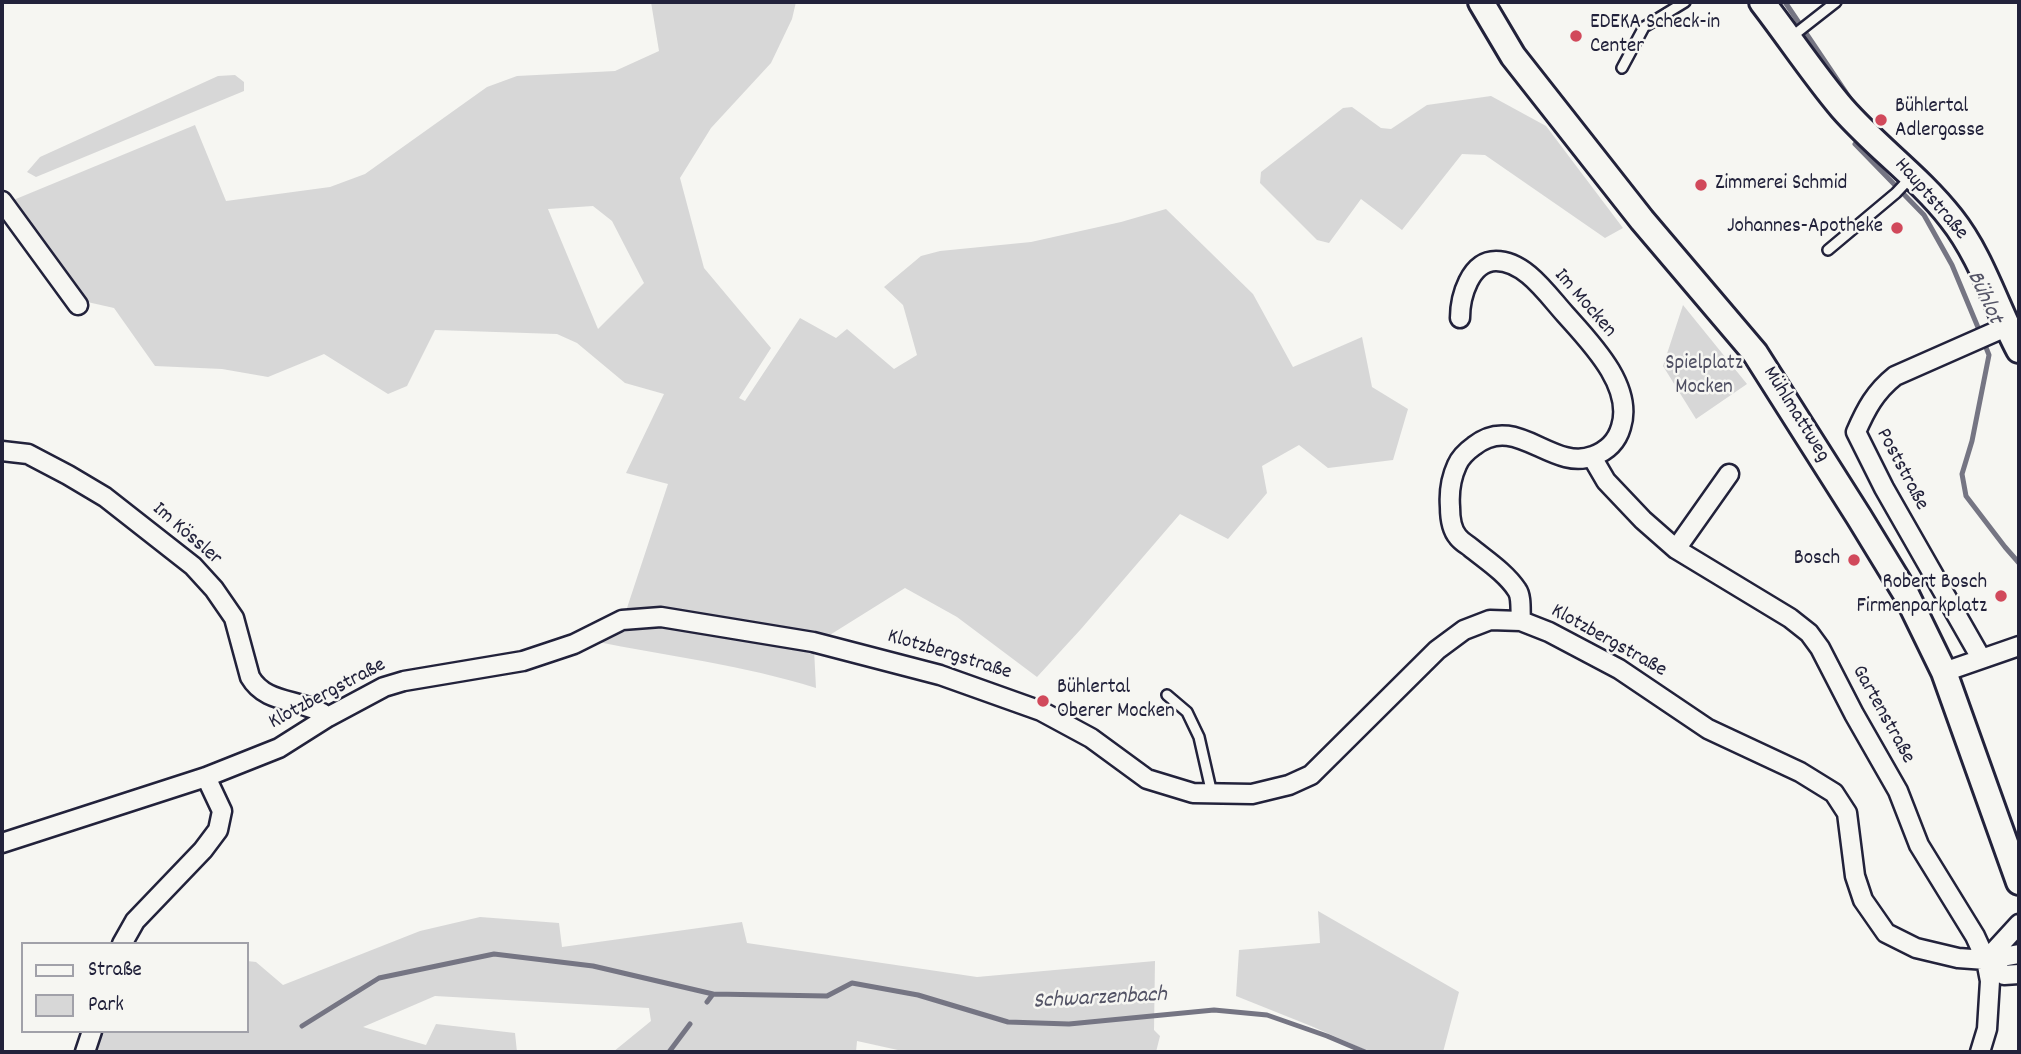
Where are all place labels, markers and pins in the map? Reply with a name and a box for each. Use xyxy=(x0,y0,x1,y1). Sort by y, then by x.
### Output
place label: EDEKA Scheck-in Center xyxy=(1590,11,1720,61)
marker: EDEKA Scheck-in Center xyxy=(1568,28,1584,44)
place label: Bühlertal Adlergasse xyxy=(1895,95,1984,145)
marker: Bühlertal Adlergasse xyxy=(1873,112,1889,128)
place label: Zimmerei Schmid xyxy=(1715,172,1847,198)
marker: Zimmerei Schmid xyxy=(1693,177,1709,193)
place label: Johannes-Apotheke xyxy=(1727,215,1883,241)
marker: Johannes-Apotheke xyxy=(1889,220,1905,236)
place label: Bosch xyxy=(1794,547,1840,573)
marker: Bosch xyxy=(1846,552,1862,568)
place label: Robert Bosch Firmenparkplatz xyxy=(1856,571,1987,621)
marker: Robert Bosch Firmenparkplatz xyxy=(1993,588,2009,604)
place label: Bühlertal Oberer Mocken xyxy=(1057,676,1175,726)
marker: Bühlertal Oberer Mocken xyxy=(1035,693,1051,709)

